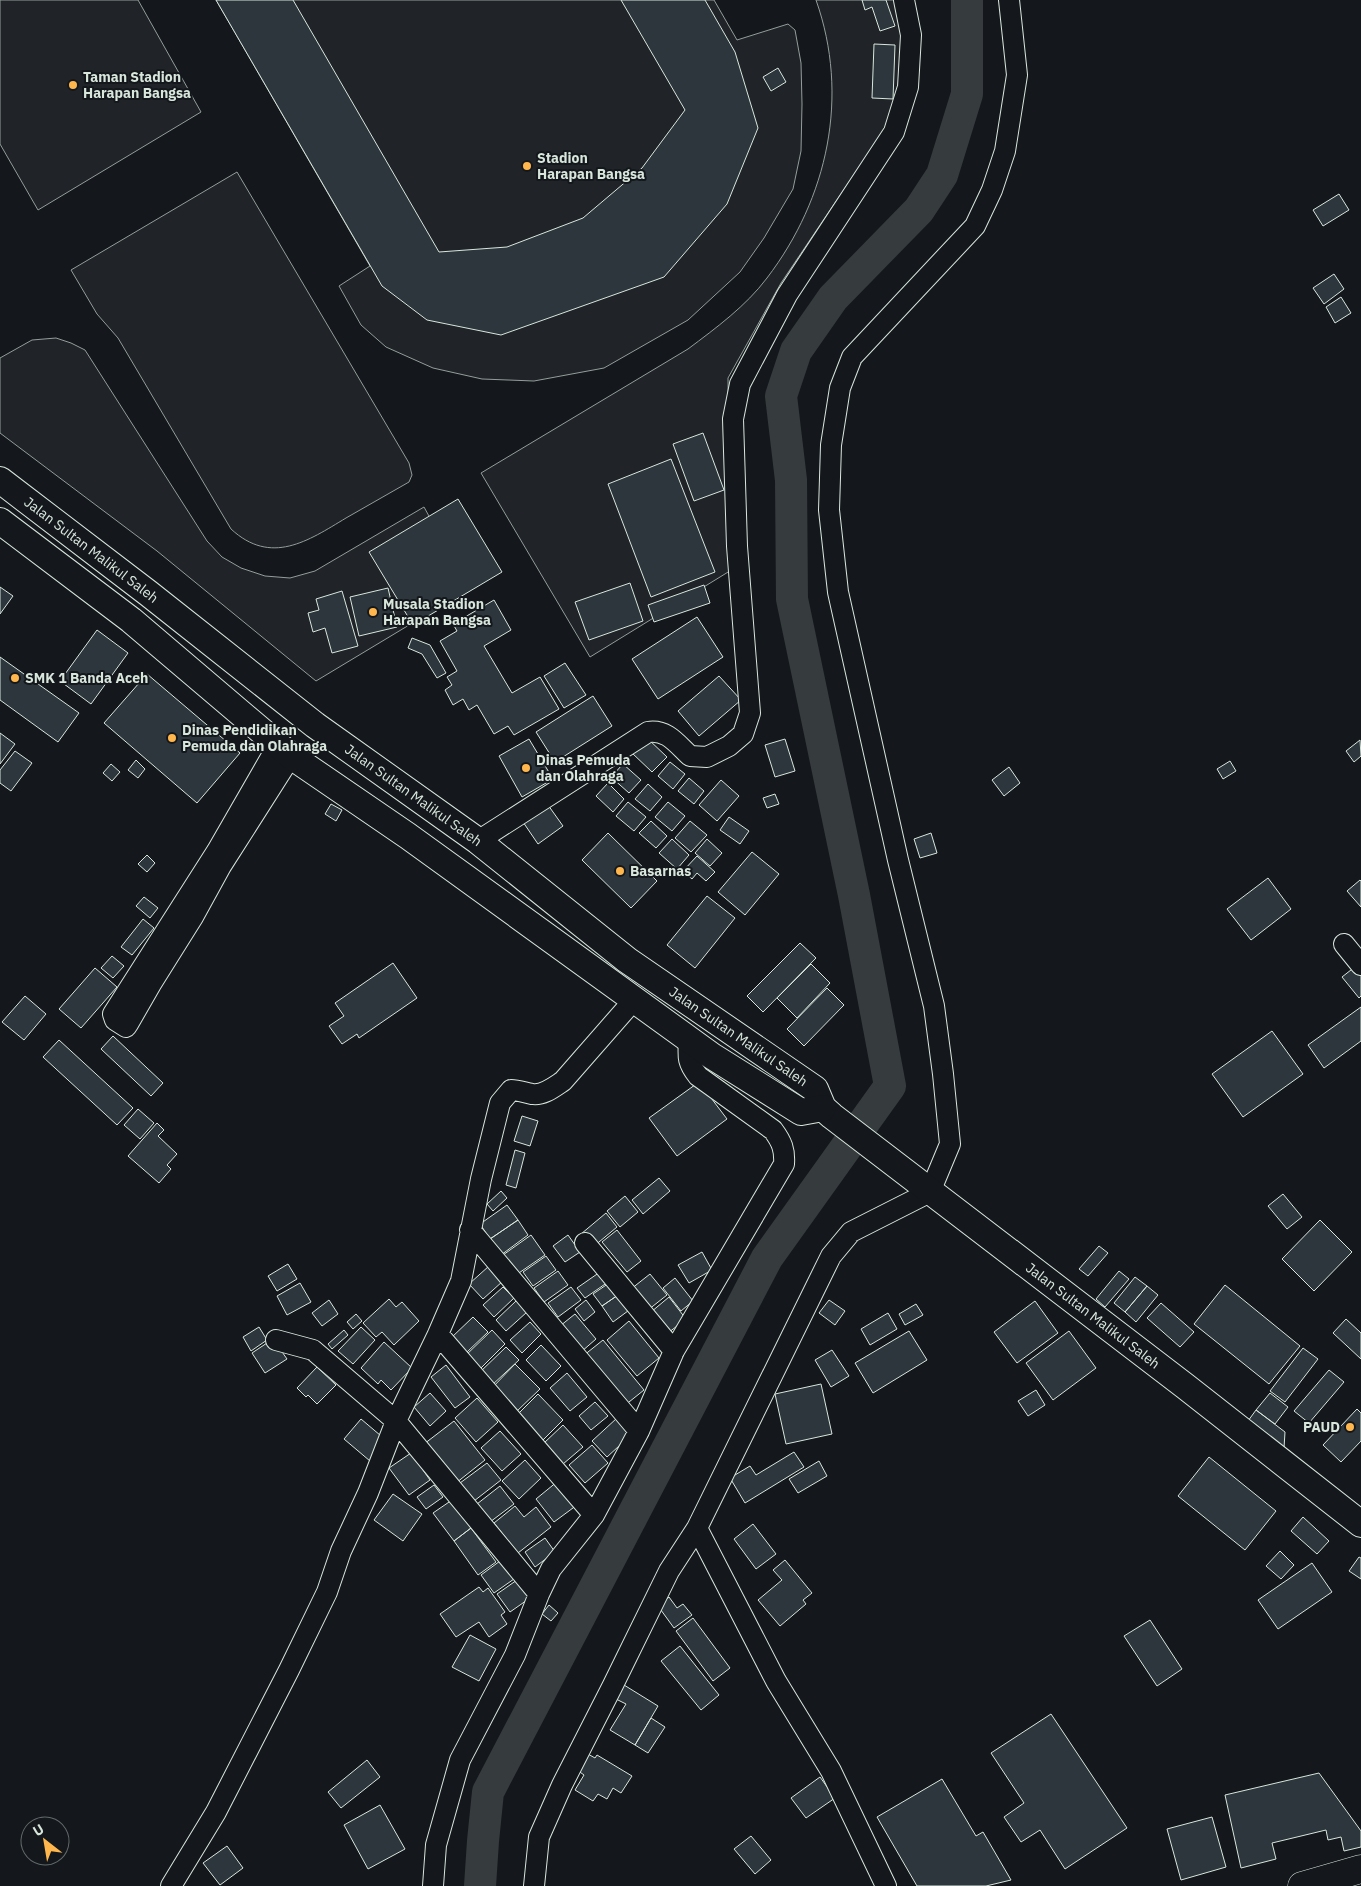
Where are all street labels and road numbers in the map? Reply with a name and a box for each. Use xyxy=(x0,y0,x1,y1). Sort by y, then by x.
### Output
street label: Jalan Sultan Malikul Saleh xyxy=(21,493,162,607)
street label: Jalan Sultan Malikul Saleh xyxy=(341,740,486,850)
street label: Jalan Sultan Malikul Saleh xyxy=(666,983,811,1090)
street label: Jalan Sultan Malikul Saleh xyxy=(1022,1259,1164,1373)

